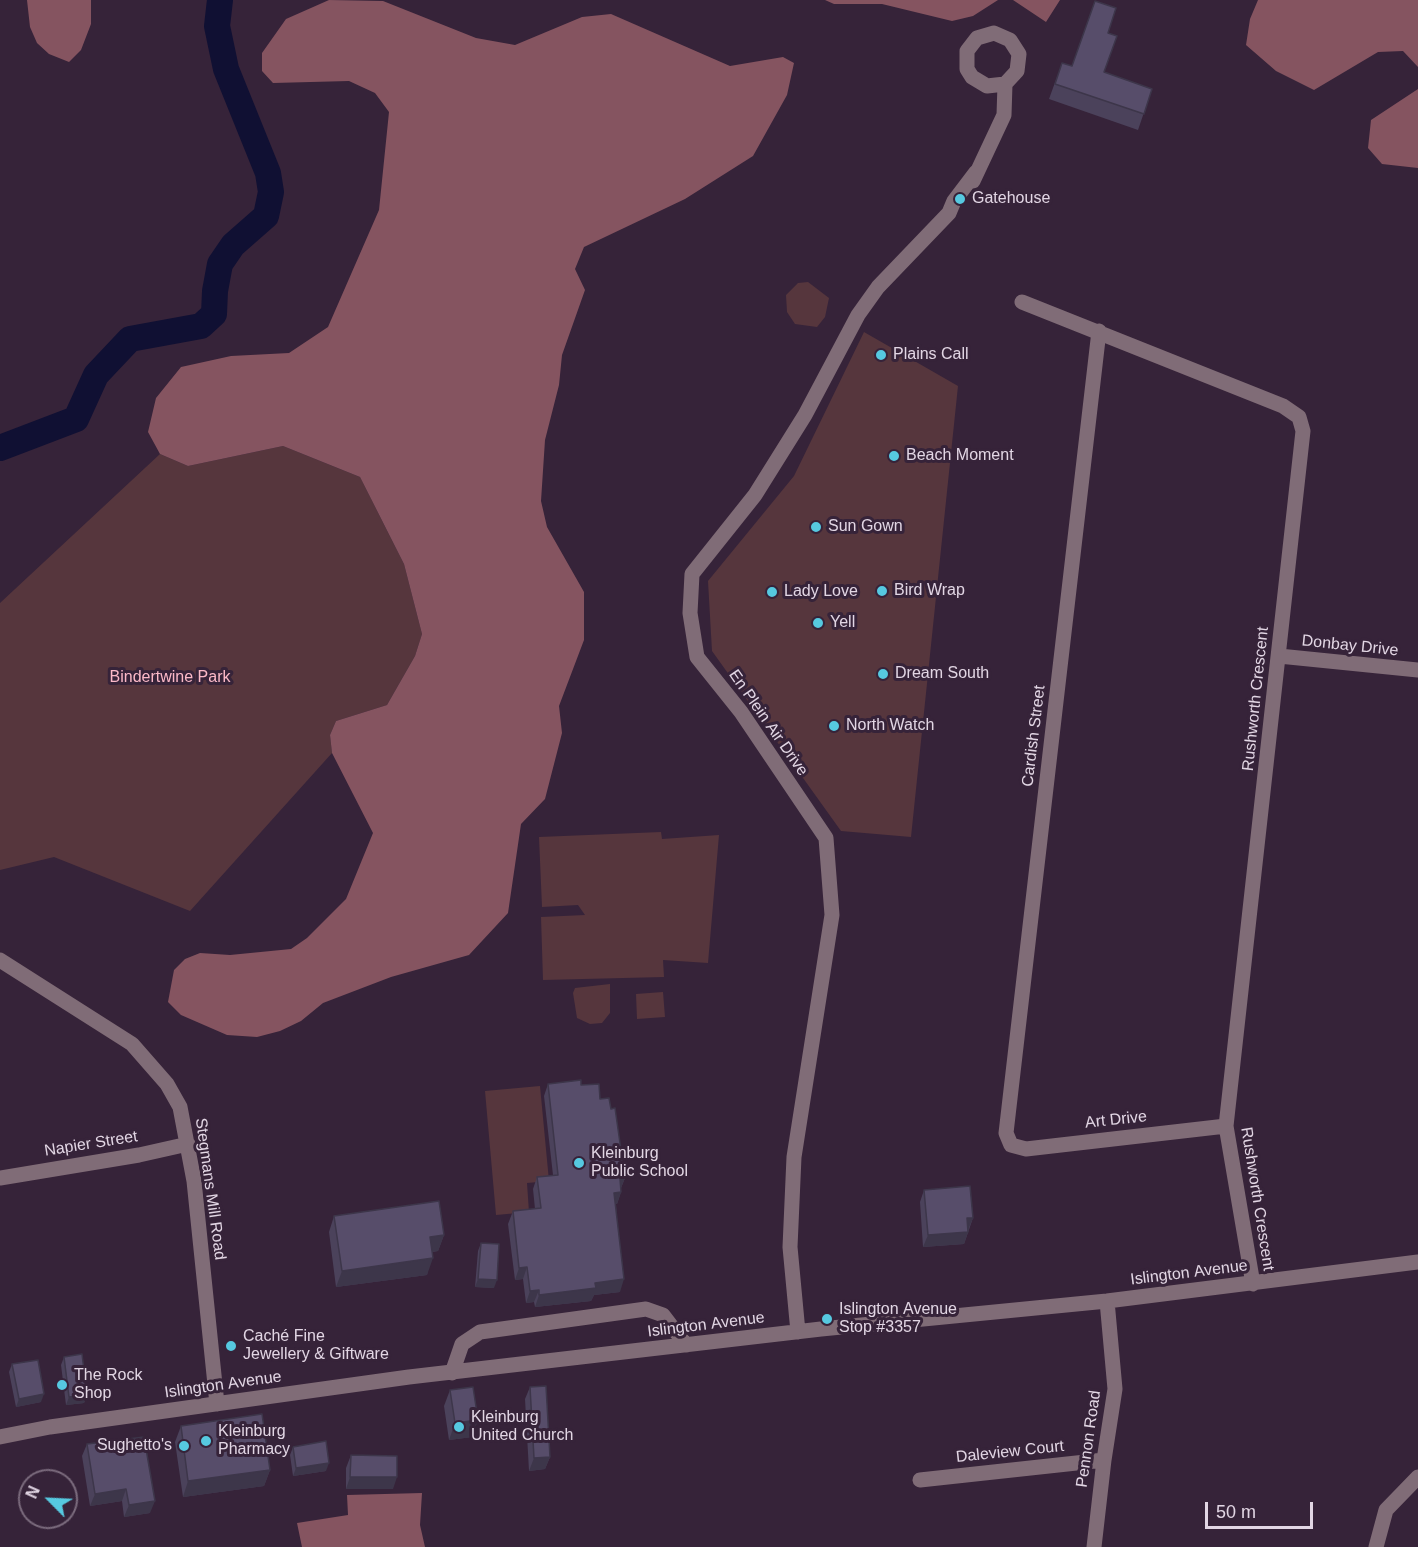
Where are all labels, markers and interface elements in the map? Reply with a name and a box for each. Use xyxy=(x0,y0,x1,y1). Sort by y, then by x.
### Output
place label: Gatehouse xyxy=(972,189,1050,209)
marker: Gatehouse xyxy=(953,192,967,206)
place label: Plains Call xyxy=(893,345,969,365)
marker: Plains Call xyxy=(874,348,888,362)
place label: Beach Moment xyxy=(906,446,1014,466)
marker: Beach Moment xyxy=(887,449,901,463)
place label: Sun Gown xyxy=(828,517,903,537)
marker: Sun Gown xyxy=(809,520,823,534)
place label: Bird Wrap xyxy=(894,581,965,601)
place label: Lady Love xyxy=(784,582,858,602)
marker: Bird Wrap xyxy=(875,584,889,598)
marker: Lady Love xyxy=(765,585,779,599)
place label: Yell xyxy=(830,613,855,633)
marker: Yell xyxy=(811,616,825,630)
street label: Rushworth Crescent xyxy=(1239,626,1273,772)
street label: Donbay Drive xyxy=(1301,631,1399,661)
place label: Dream South xyxy=(895,664,989,684)
street label: En Plein Air Drive xyxy=(724,666,812,780)
marker: Dream South xyxy=(876,667,890,681)
park label: Bindertwine Park xyxy=(110,668,230,688)
street label: Cardish Street xyxy=(1018,684,1050,788)
place label: North Watch xyxy=(846,716,934,736)
marker: North Watch xyxy=(827,719,841,733)
street label: Art Drive xyxy=(1084,1107,1148,1133)
street label: Stegmans Mill Road xyxy=(191,1117,229,1261)
street label: Rushworth Crescent xyxy=(1236,1126,1278,1272)
street label: Napier Street xyxy=(43,1127,139,1161)
place label: Kleinburg Public School xyxy=(591,1144,688,1182)
marker: Kleinburg Public School xyxy=(572,1156,586,1170)
street label: Islington Avenue xyxy=(1129,1256,1249,1290)
place label: Islington Avenue Stop #3357 xyxy=(839,1300,957,1338)
street label: Islington Avenue xyxy=(646,1308,766,1342)
marker: Islington Avenue Stop #3357 xyxy=(820,1312,834,1326)
place label: Caché Fine Jewellery & Giftware xyxy=(243,1327,389,1365)
marker: Caché Fine Jewellery & Giftware xyxy=(224,1339,238,1353)
place label: The Rock Shop xyxy=(74,1366,142,1404)
street label: Islington Avenue xyxy=(163,1367,283,1403)
marker: The Rock Shop xyxy=(55,1378,69,1392)
street label: Pennon Road xyxy=(1073,1389,1105,1489)
place label: Kleinburg United Church xyxy=(471,1408,573,1446)
marker: Kleinburg United Church xyxy=(452,1420,466,1434)
place label: Kleinburg Pharmacy xyxy=(218,1422,290,1460)
marker: Kleinburg Pharmacy xyxy=(199,1434,213,1448)
place label: Sughetto's xyxy=(97,1436,172,1456)
street label: Daleview Court xyxy=(955,1437,1065,1467)
marker: Sughetto's xyxy=(177,1439,191,1453)
north arrow xyxy=(18,1469,78,1529)
text: N xyxy=(23,1484,43,1501)
scale bar xyxy=(1208,1490,1316,1528)
text: 50 m xyxy=(1216,1502,1256,1522)

